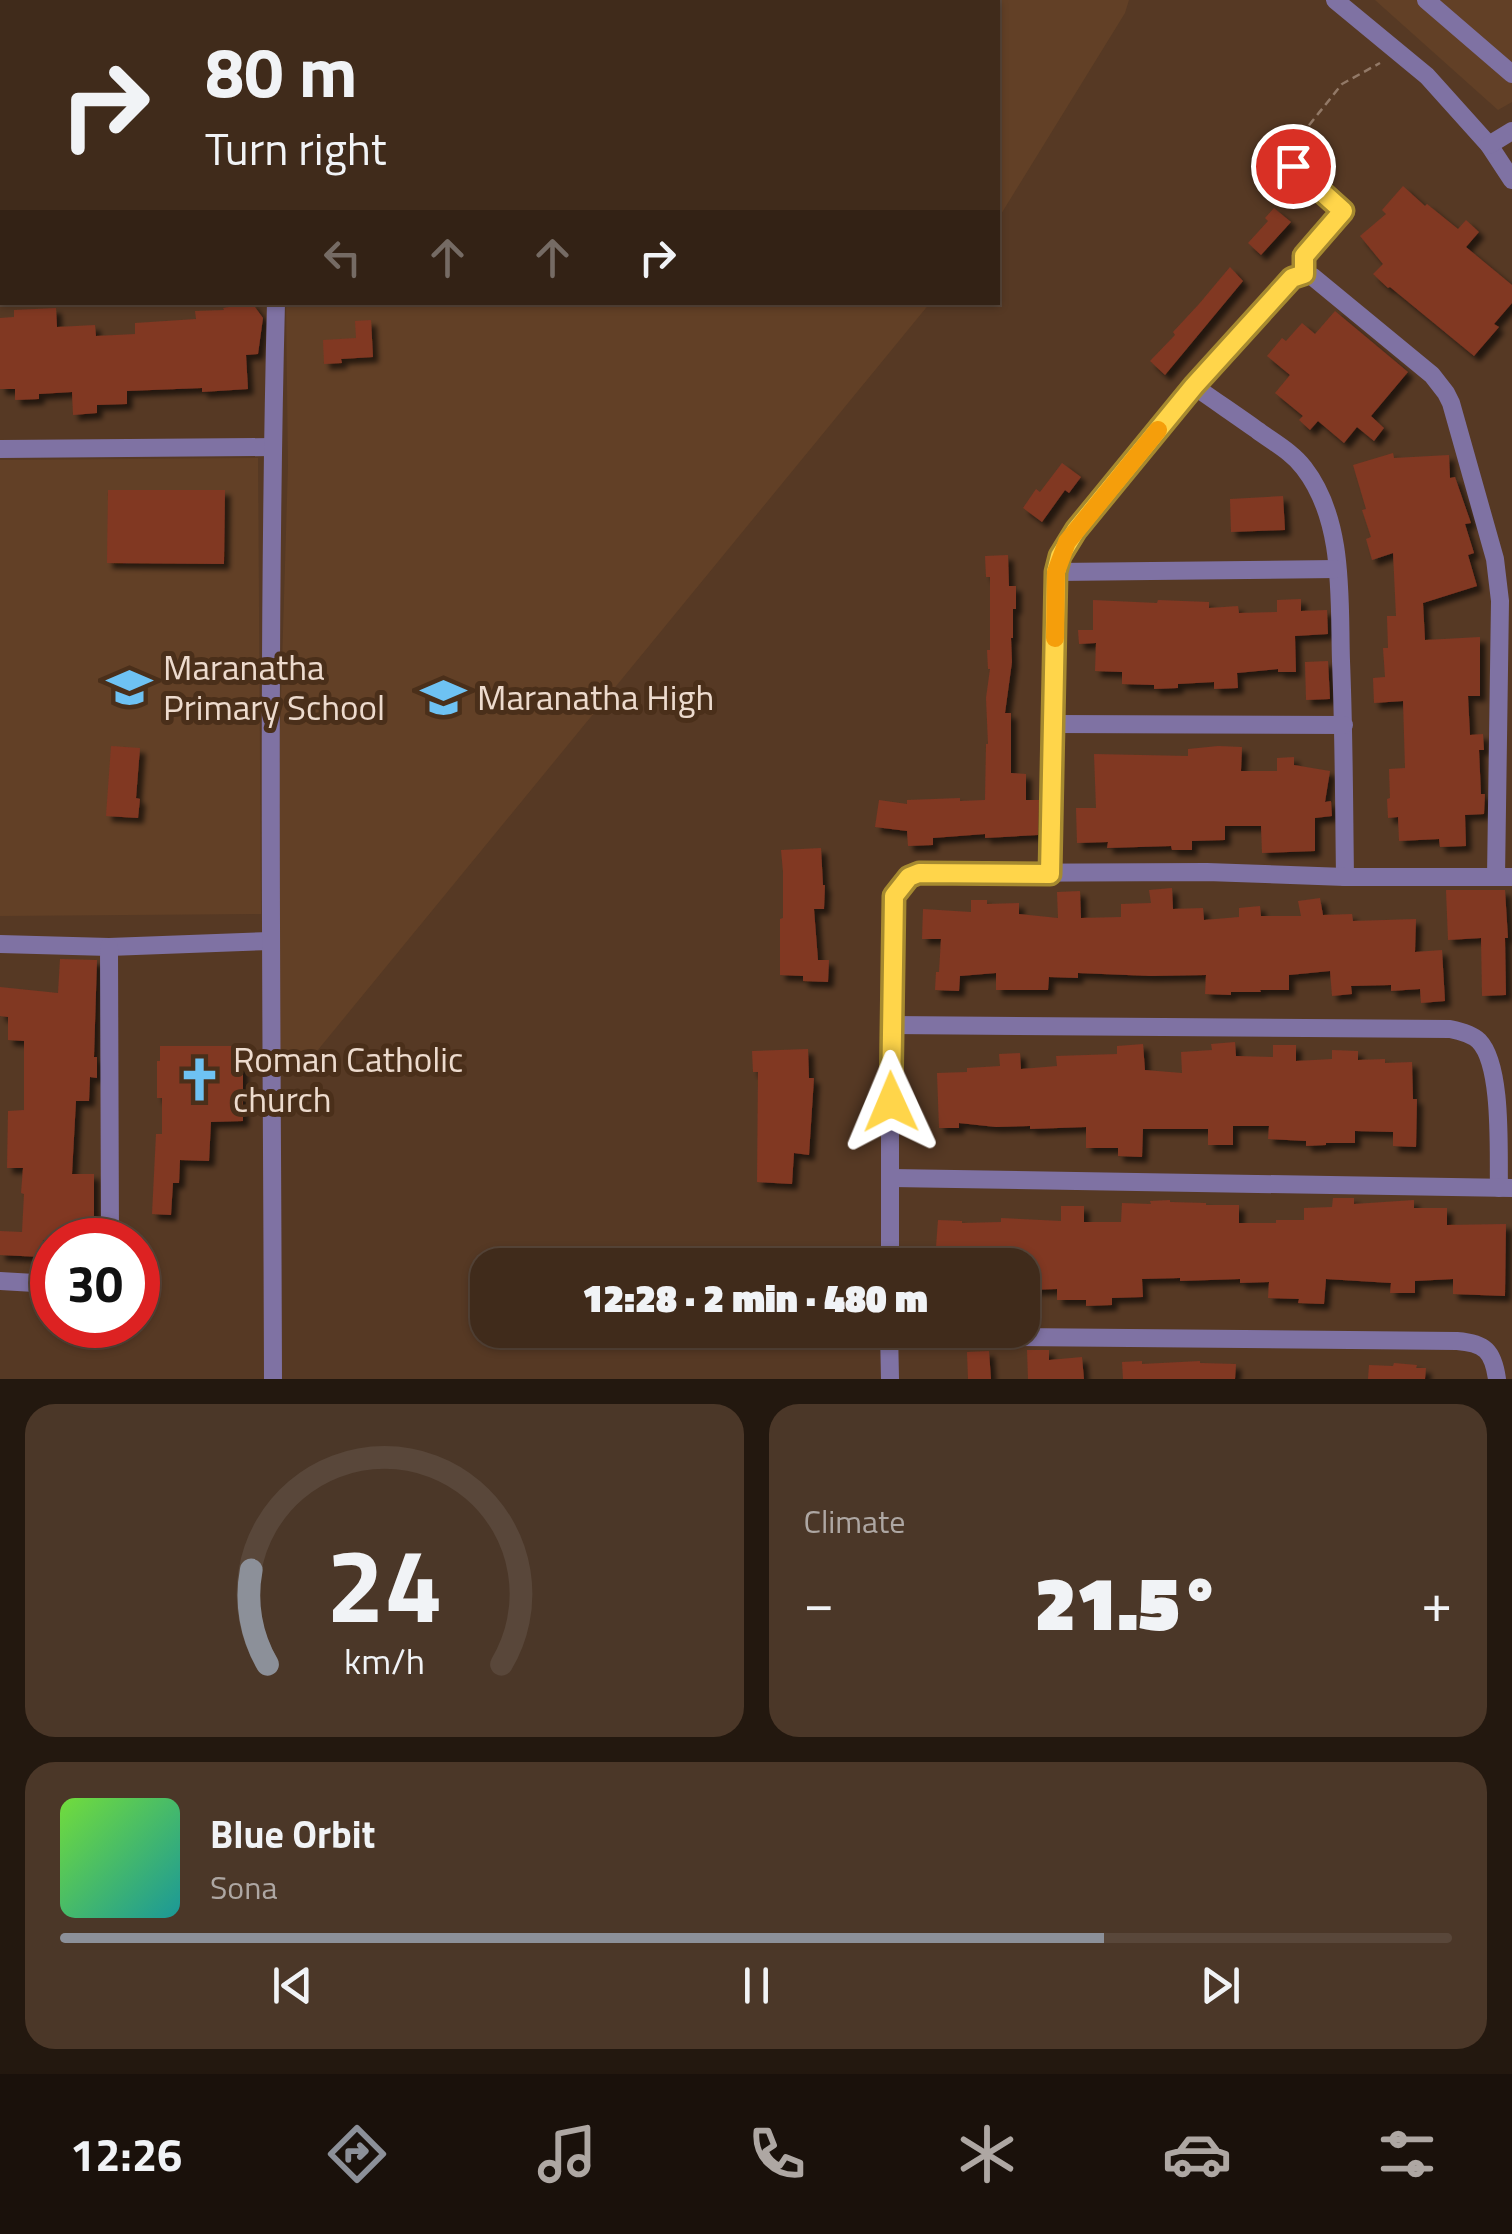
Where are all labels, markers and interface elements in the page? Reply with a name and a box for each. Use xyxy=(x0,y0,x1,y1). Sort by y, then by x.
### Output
text: 80 m xyxy=(205,18,358,124)
icon: right xyxy=(40,40,170,170)
text: Turn right xyxy=(205,114,387,182)
pin xyxy=(1251,124,1336,209)
icon: arrive xyxy=(1266,139,1321,194)
icon: left xyxy=(315,230,370,285)
icon: ahead xyxy=(420,230,475,285)
icon: ahead xyxy=(525,230,580,285)
icon: right xyxy=(630,230,685,285)
place label: Maranatha Primary School xyxy=(163,640,385,734)
school or university icon: Maranatha Primary School xyxy=(106,663,154,711)
place label: Maranatha High xyxy=(477,670,714,724)
school or university icon: Maranatha High xyxy=(420,673,468,721)
place label: Roman Catholic church xyxy=(233,1032,463,1126)
position arrow xyxy=(839,1050,943,1154)
church icon: Roman Catholic church xyxy=(176,1055,224,1103)
speed limit sign: 30 xyxy=(30,1218,160,1348)
text: 12:28 · 2 min · 480 m xyxy=(582,1269,928,1327)
text: Climate xyxy=(804,1497,905,1545)
text: 24 xyxy=(326,1504,442,1662)
text: 21.5° xyxy=(1035,1545,1221,1659)
text: − xyxy=(804,1560,834,1643)
text: + xyxy=(1421,1560,1452,1643)
text: km/h xyxy=(344,1633,425,1688)
text: Blue Orbit xyxy=(210,1805,375,1863)
text: Sona xyxy=(210,1863,277,1911)
icon: previous xyxy=(265,1958,320,2013)
icon: pause xyxy=(729,1958,784,2013)
icon: next xyxy=(1193,1958,1248,2013)
icon: directions xyxy=(322,2119,392,2189)
icon: music xyxy=(532,2119,602,2189)
icon: phone xyxy=(742,2119,812,2189)
icon: climate xyxy=(952,2119,1022,2189)
icon: car xyxy=(1162,2119,1232,2189)
icon: filters xyxy=(1372,2119,1442,2189)
text: 12:26 xyxy=(70,2120,182,2188)

